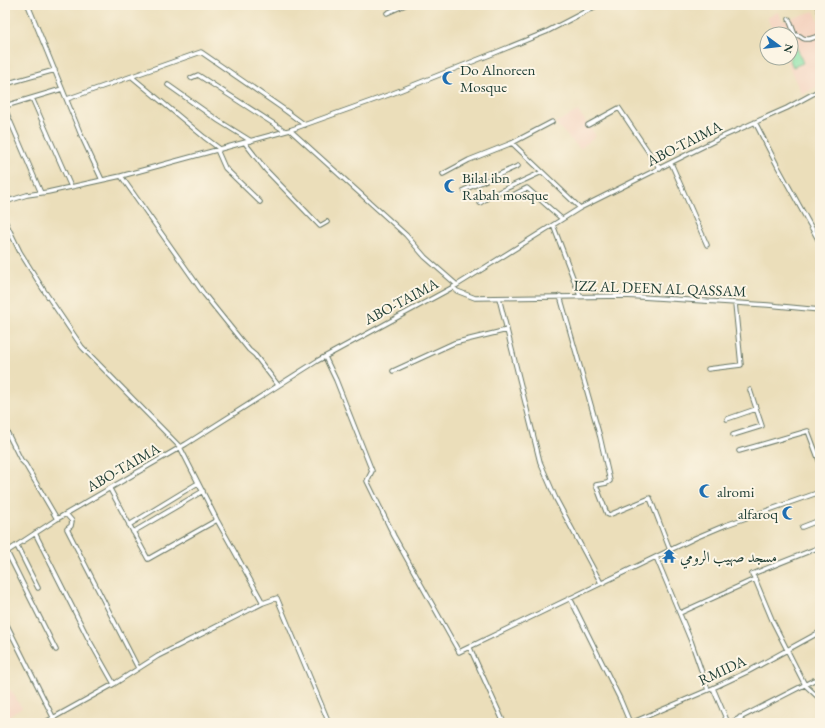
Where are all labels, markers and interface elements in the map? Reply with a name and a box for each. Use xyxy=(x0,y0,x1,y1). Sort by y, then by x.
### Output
north arrow xyxy=(759,26,799,66)
text: N xyxy=(781,42,797,55)
place label: Do Alnoreen Mosque xyxy=(460,60,536,96)
mosque icon: Do Alnoreen Mosque xyxy=(441,70,457,86)
street label: ABO-TAIMA xyxy=(642,116,725,171)
place label: Bilal ibn Rabah mosque xyxy=(462,168,548,204)
mosque icon: Bilal ibn Rabah mosque xyxy=(443,178,459,194)
street label: ABO-TAIMA xyxy=(359,273,442,329)
street label: IZZ AL DEEN AL QASSAM xyxy=(573,275,747,301)
street label: ABO-TAIMA xyxy=(82,438,164,496)
place label: alromi xyxy=(717,482,755,501)
mosque icon: alromi xyxy=(698,483,714,499)
place label: alfaroq xyxy=(738,504,778,523)
mosque icon: alfaroq xyxy=(781,505,797,521)
place label: مسجد صهيب الرومي xyxy=(680,547,777,569)
temple icon: مسجد صهيب الرومي xyxy=(661,548,677,564)
street label: RMIDA xyxy=(695,650,749,689)

